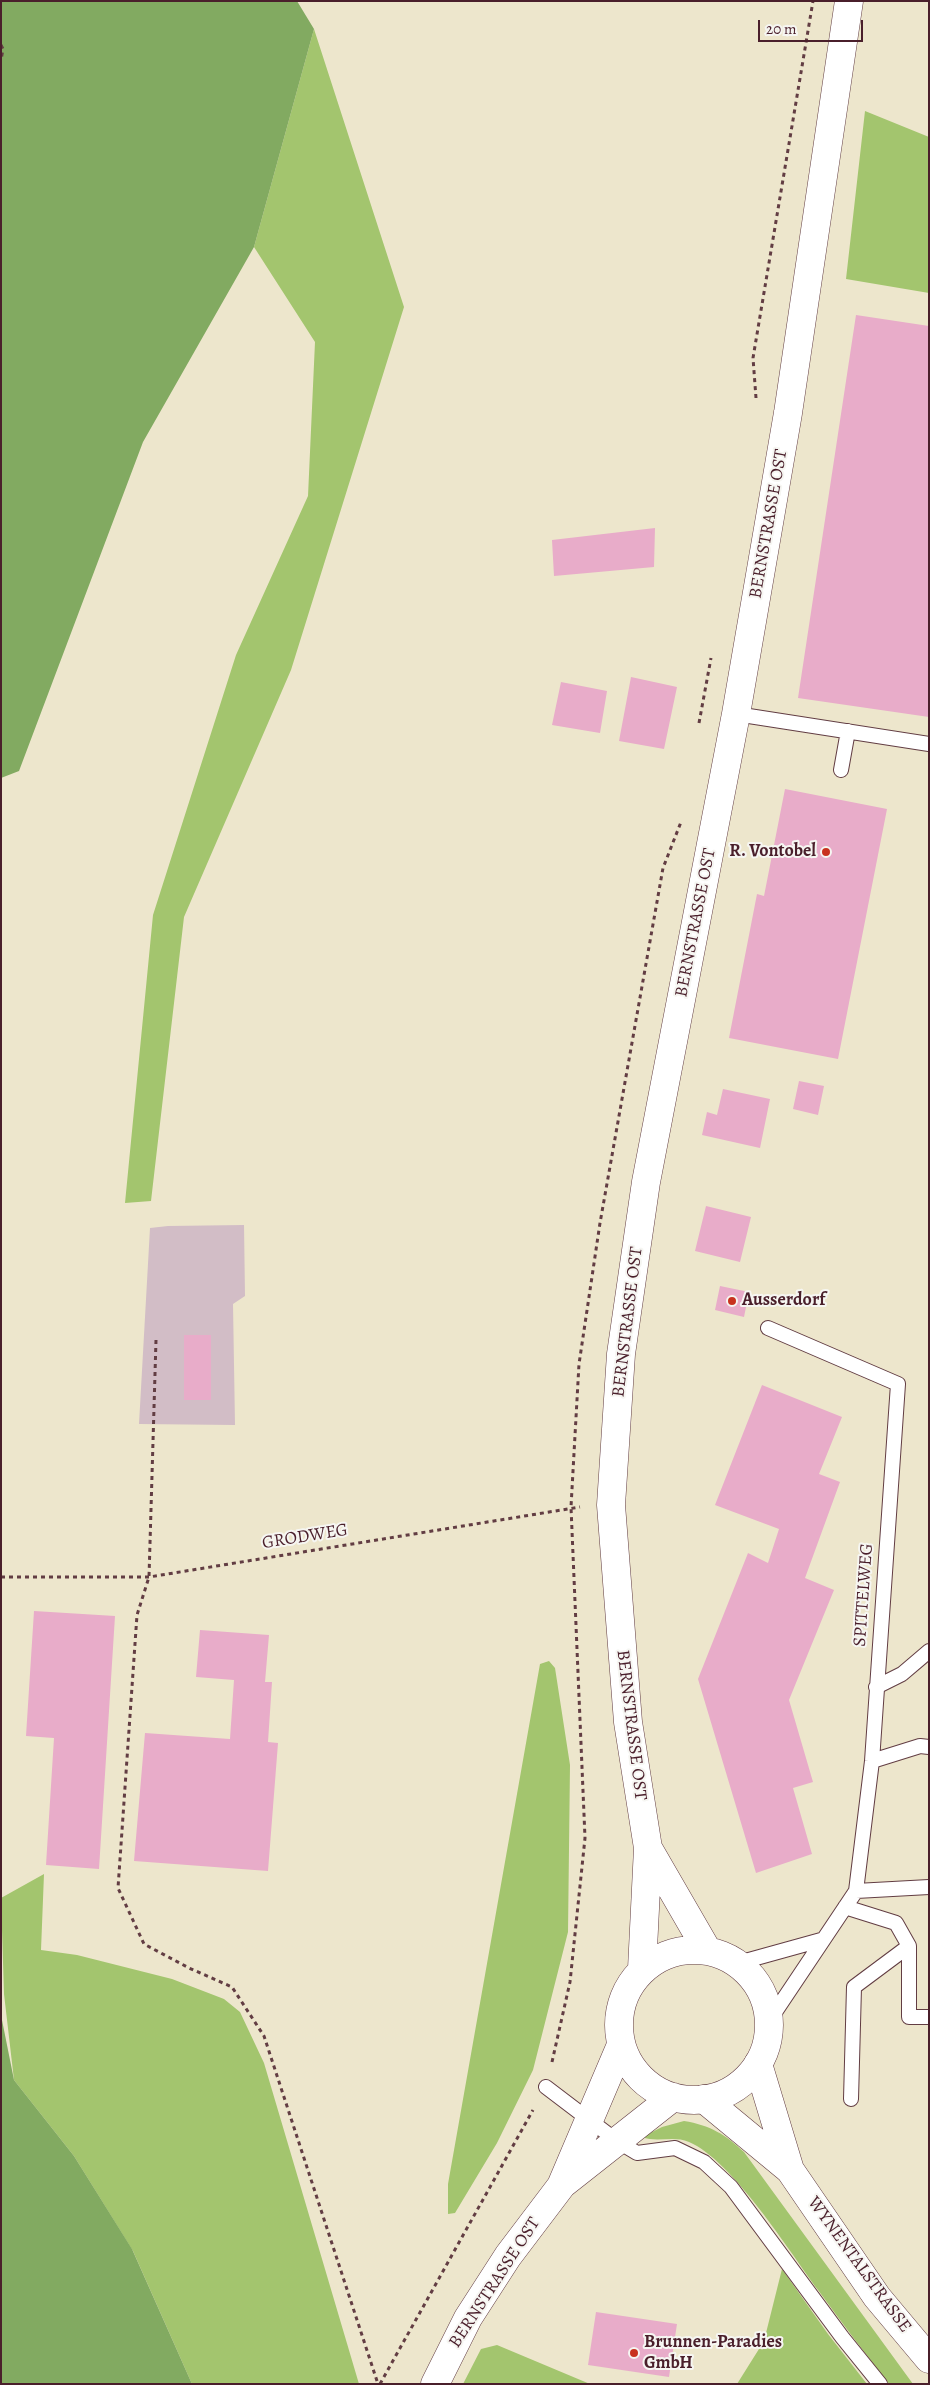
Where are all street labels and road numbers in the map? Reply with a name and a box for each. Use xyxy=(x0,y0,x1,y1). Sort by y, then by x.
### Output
street label: BERNSTRASSE OST xyxy=(745,448,793,600)
street label: BERNSTRASSE OST xyxy=(671,847,721,999)
street label: BERNSTRASSE OST xyxy=(608,1246,648,1398)
street label: GRODWEG xyxy=(261,1520,349,1554)
street label: SPITTELWEG xyxy=(850,1543,878,1647)
street label: BERNSTRASSE OST xyxy=(611,1649,651,1801)
street label: WYNENTALSTRASSE xyxy=(802,2193,916,2337)
street label: BERNSTRASSE OST xyxy=(445,2214,545,2352)

